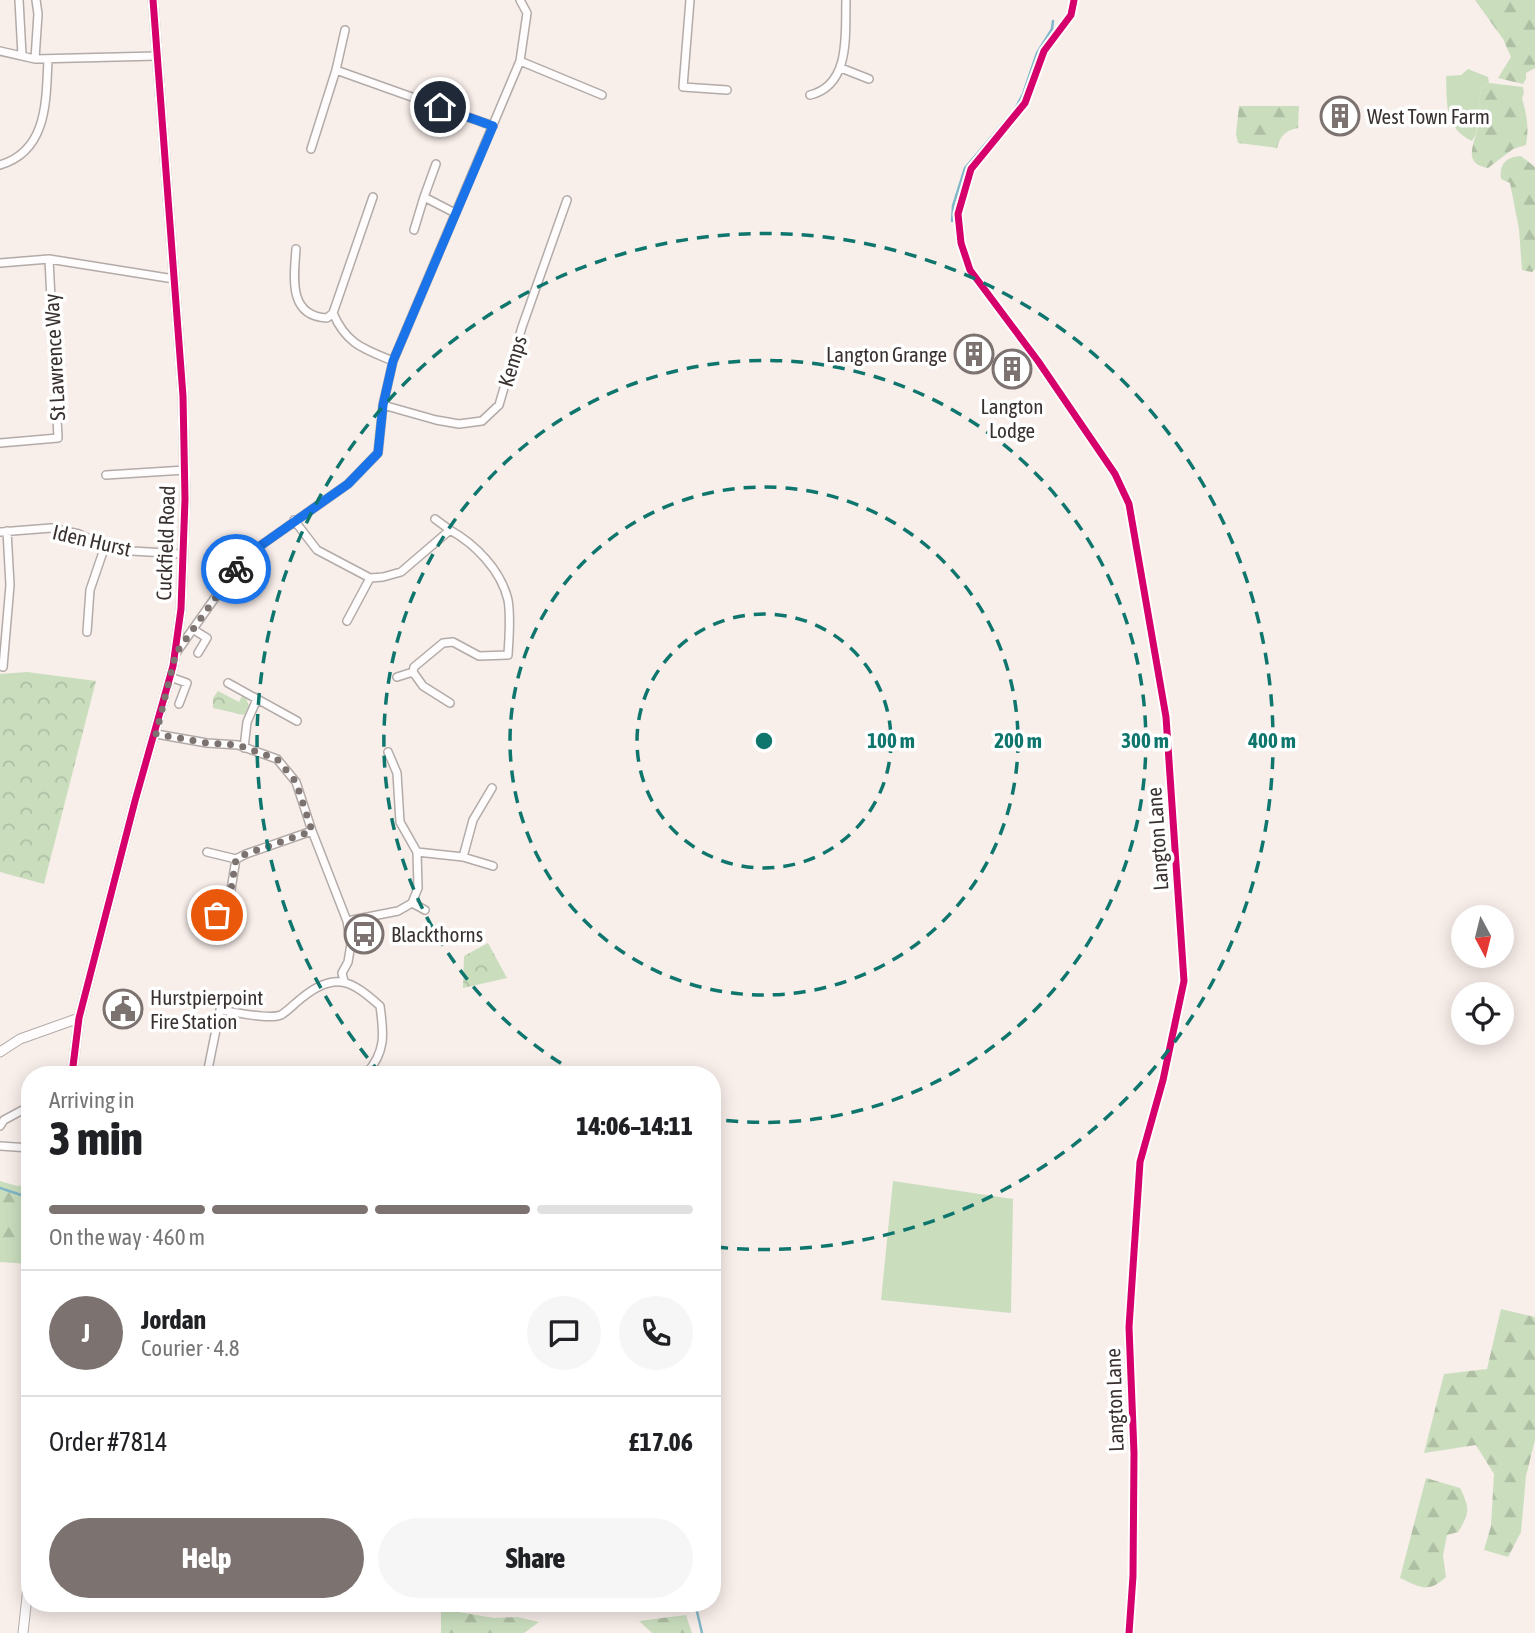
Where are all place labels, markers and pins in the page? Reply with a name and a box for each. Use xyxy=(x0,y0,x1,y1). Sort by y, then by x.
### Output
pin xyxy=(410,77,470,137)
building icon: West Town Farm xyxy=(1319,95,1361,137)
place label: West Town Farm xyxy=(1367,104,1490,128)
building icon: Langton Grange xyxy=(953,333,995,375)
place label: Langton Grange xyxy=(826,342,947,366)
building icon: Langton Lodge xyxy=(991,348,1033,390)
place label: Langton Lodge xyxy=(981,394,1044,442)
centre of rings xyxy=(752,729,776,753)
pin xyxy=(187,885,247,945)
bus stop icon: Blackthorns xyxy=(343,913,385,955)
place label: Blackthorns xyxy=(391,922,483,946)
place label: Hurstpierpoint Fire Station xyxy=(150,985,263,1033)
public building icon: Hurstpierpoint Fire Station xyxy=(102,988,144,1030)

